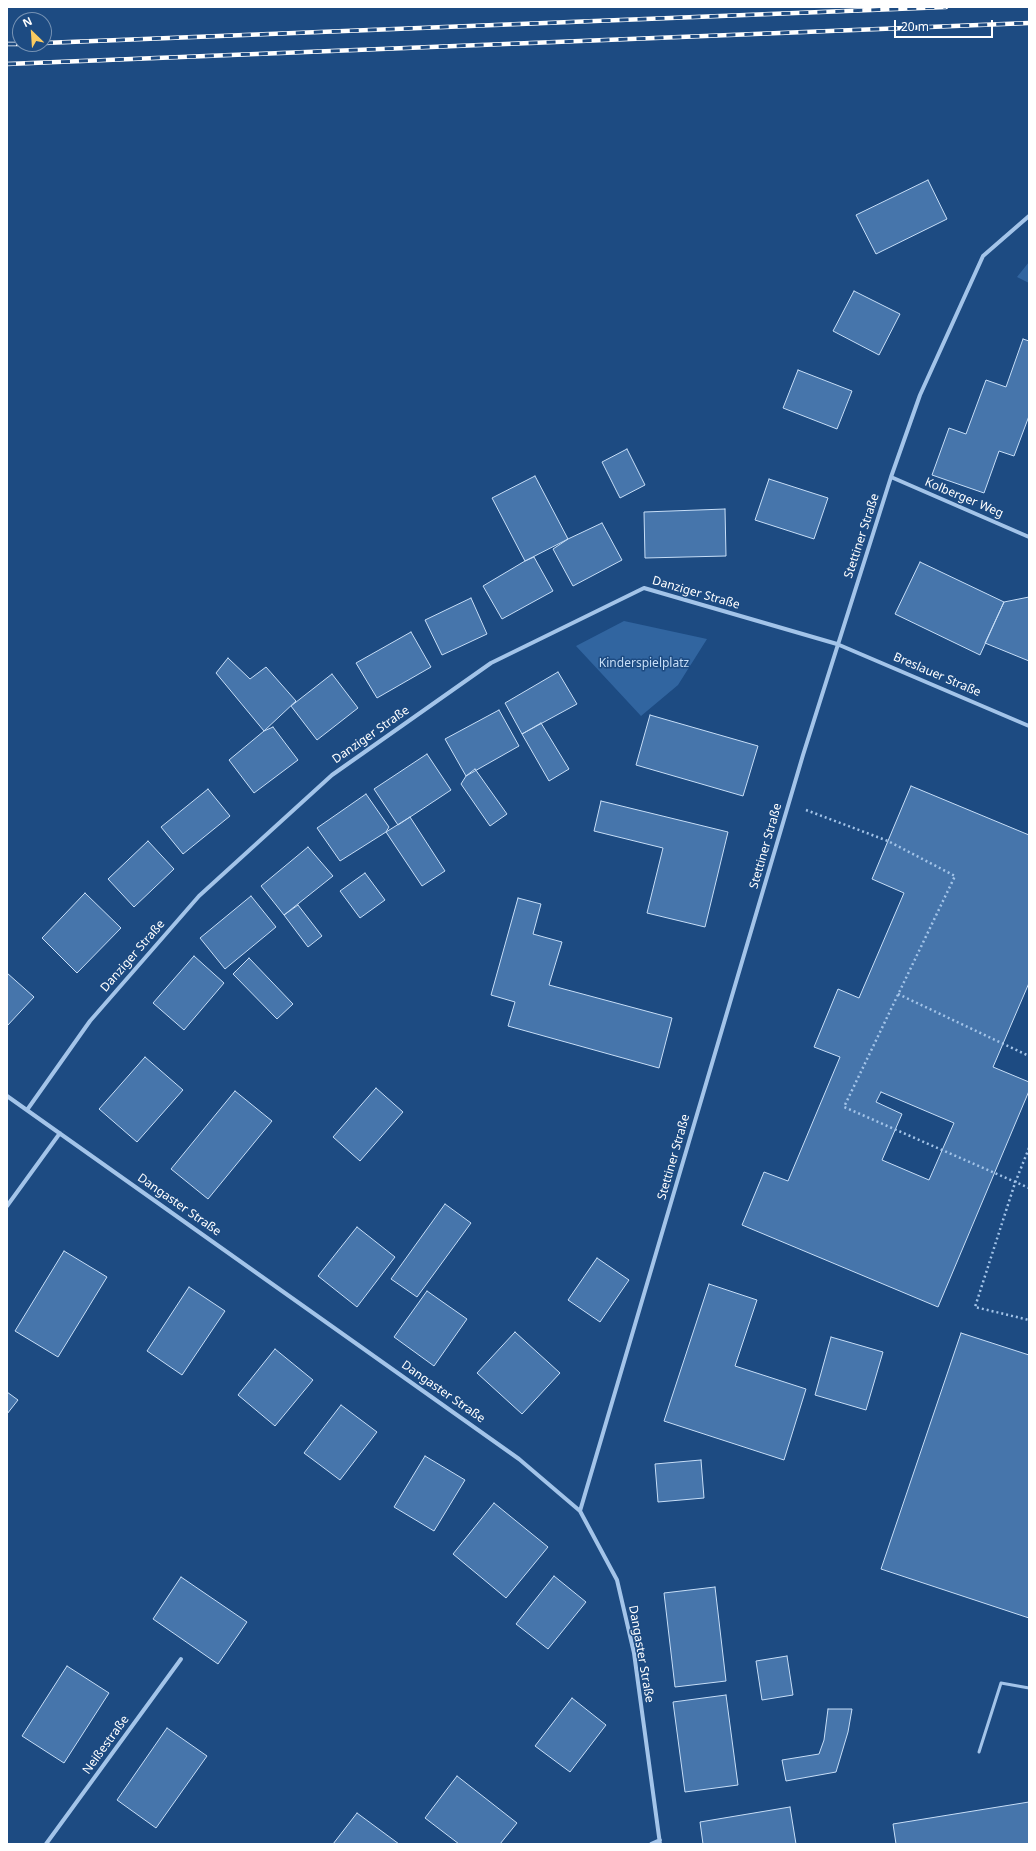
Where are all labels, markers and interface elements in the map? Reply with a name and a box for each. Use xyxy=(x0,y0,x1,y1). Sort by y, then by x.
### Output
north arrow xyxy=(12,12,52,52)
scale bar xyxy=(896,12,995,38)
text: N xyxy=(20,13,34,30)
text: 20 m xyxy=(901,18,929,35)
street label: Kolberger Weg xyxy=(922,475,1006,521)
street label: Stettiner Straße xyxy=(841,492,883,580)
street label: Danziger Straße xyxy=(650,574,742,612)
street label: Breslauer Straße xyxy=(891,650,983,700)
park label: Kinderspielplatz xyxy=(599,657,689,671)
street label: Danziger Straße xyxy=(330,703,412,767)
street label: Stettiner Straße xyxy=(747,802,785,890)
street label: Danziger Straße xyxy=(98,917,168,995)
street label: Stettiner Straße xyxy=(655,1113,693,1201)
street label: Dangaster Straße xyxy=(134,1171,224,1239)
street label: Dangaster Straße xyxy=(398,1358,488,1426)
street label: Dangaster Straße xyxy=(625,1604,657,1704)
street label: Neißestraße xyxy=(80,1713,132,1777)

